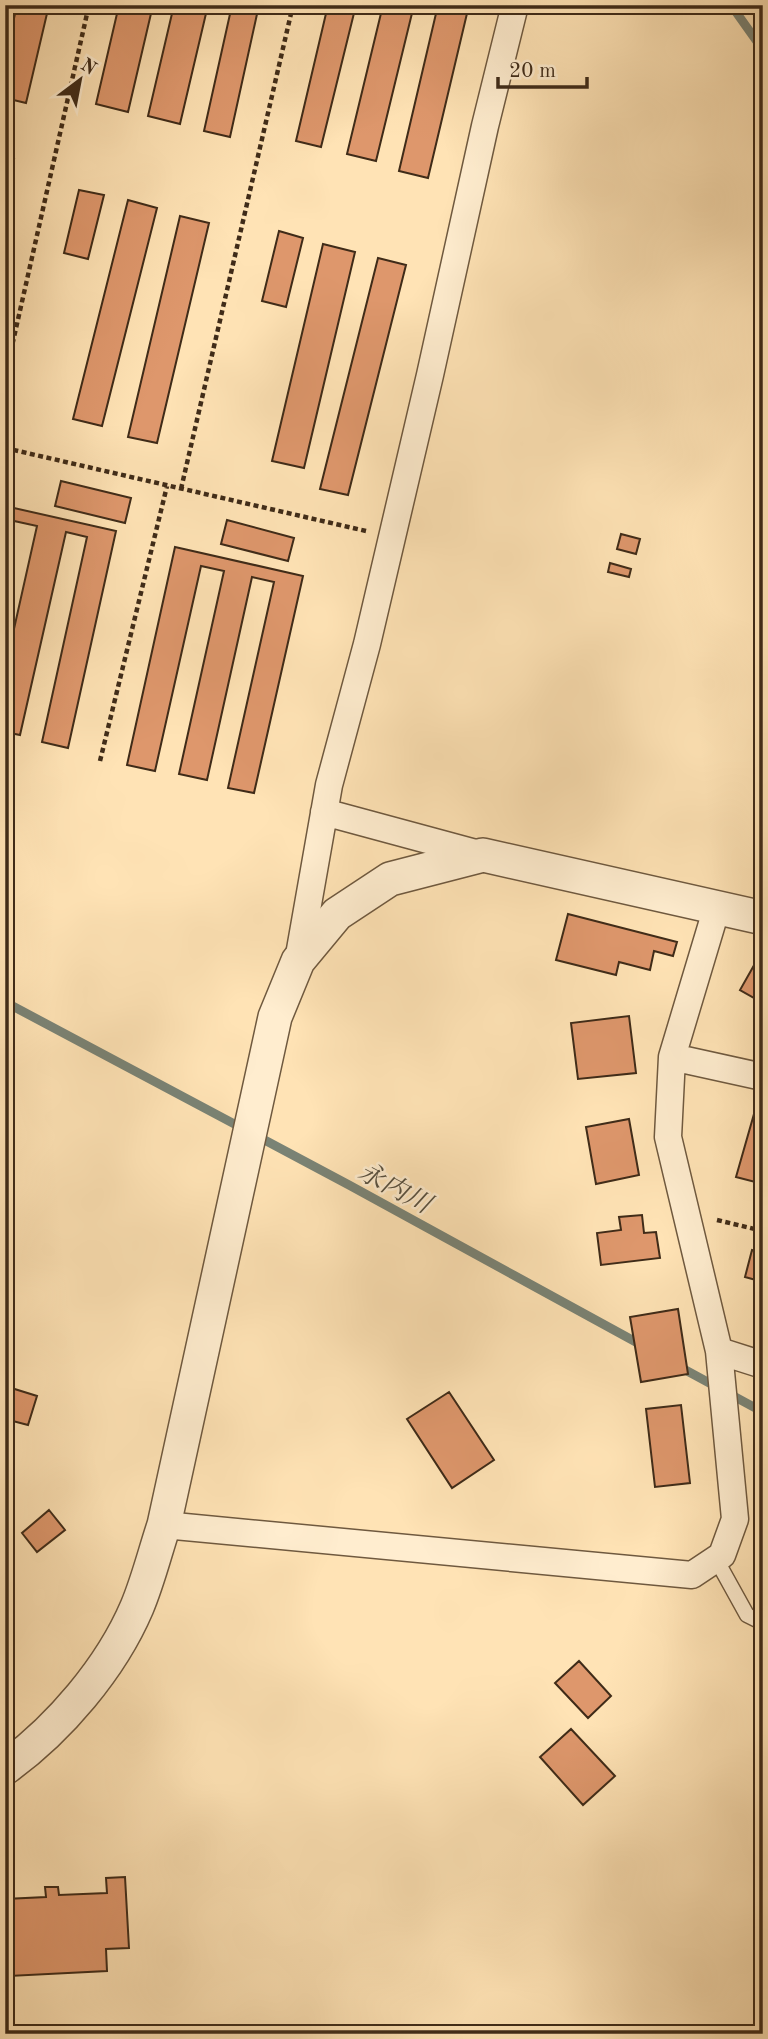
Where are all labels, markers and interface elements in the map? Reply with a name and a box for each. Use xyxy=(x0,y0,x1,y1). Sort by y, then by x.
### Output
north arrow xyxy=(46,46,116,116)
scale bar xyxy=(498,46,588,90)
text: N xyxy=(76,56,99,80)
text: 20 m xyxy=(509,61,556,82)
water label: 永内川 xyxy=(353,1157,438,1220)

